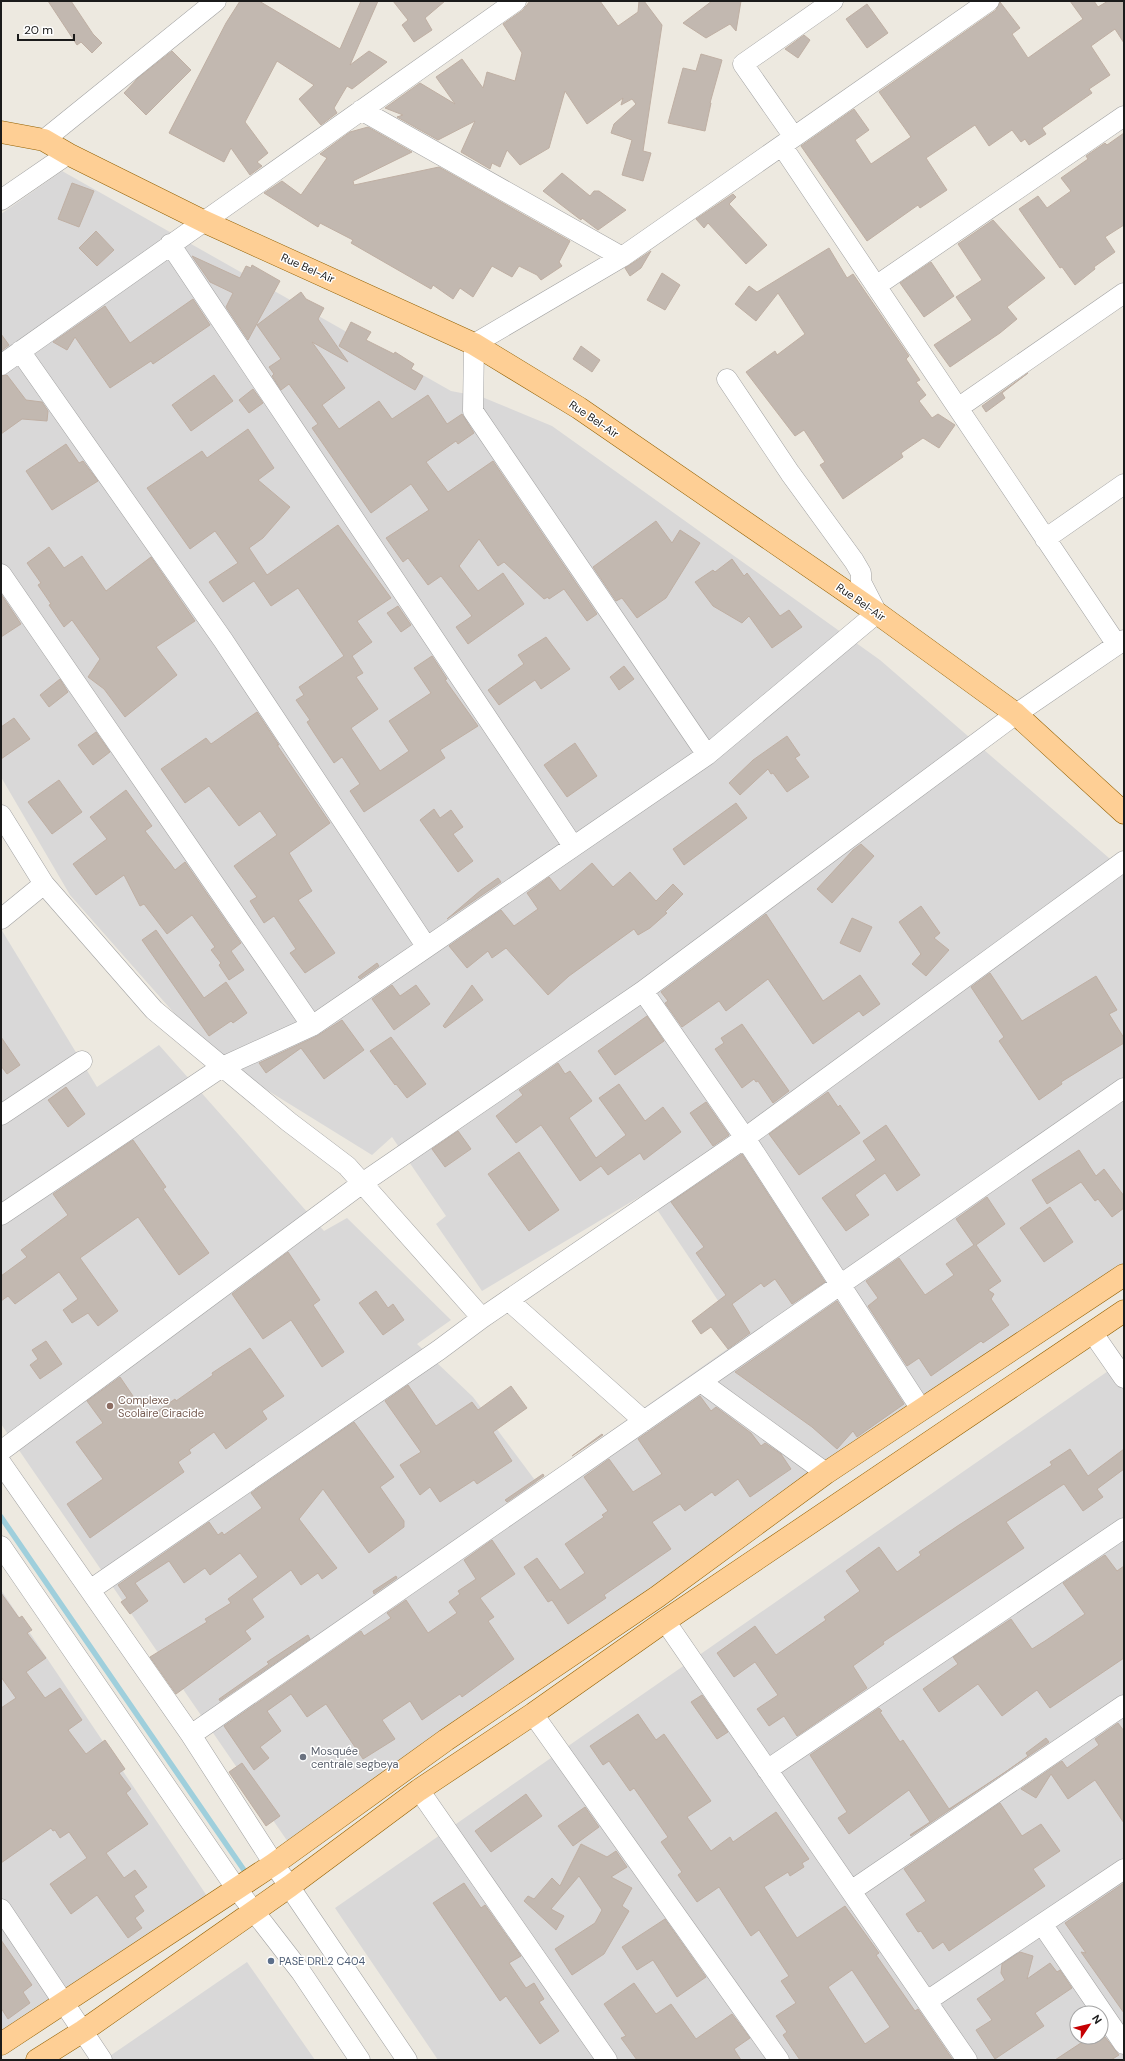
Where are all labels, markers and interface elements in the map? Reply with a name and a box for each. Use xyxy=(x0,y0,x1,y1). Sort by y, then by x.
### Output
scale bar xyxy=(18,16,74,42)
text: 20 m xyxy=(24,22,53,38)
street label: Rue Bel-Air xyxy=(279,250,337,286)
street label: Rue Bel-Air xyxy=(566,397,622,441)
street label: Rue Bel-Air xyxy=(834,580,888,624)
place label: Complexe Scolaire Ciracide xyxy=(118,1393,204,1420)
marker: Complexe Scolaire Ciracide xyxy=(105,1401,115,1411)
place label: Mosquée centrale segbeya xyxy=(311,1744,398,1771)
marker: Mosquée centrale segbeya xyxy=(298,1752,308,1762)
place label: PASE DRL2 C404 xyxy=(279,1954,365,1968)
marker: PASE DRL2 C404 xyxy=(266,1956,276,1966)
north arrow xyxy=(1069,2005,1109,2045)
text: N xyxy=(1089,2012,1105,2027)

